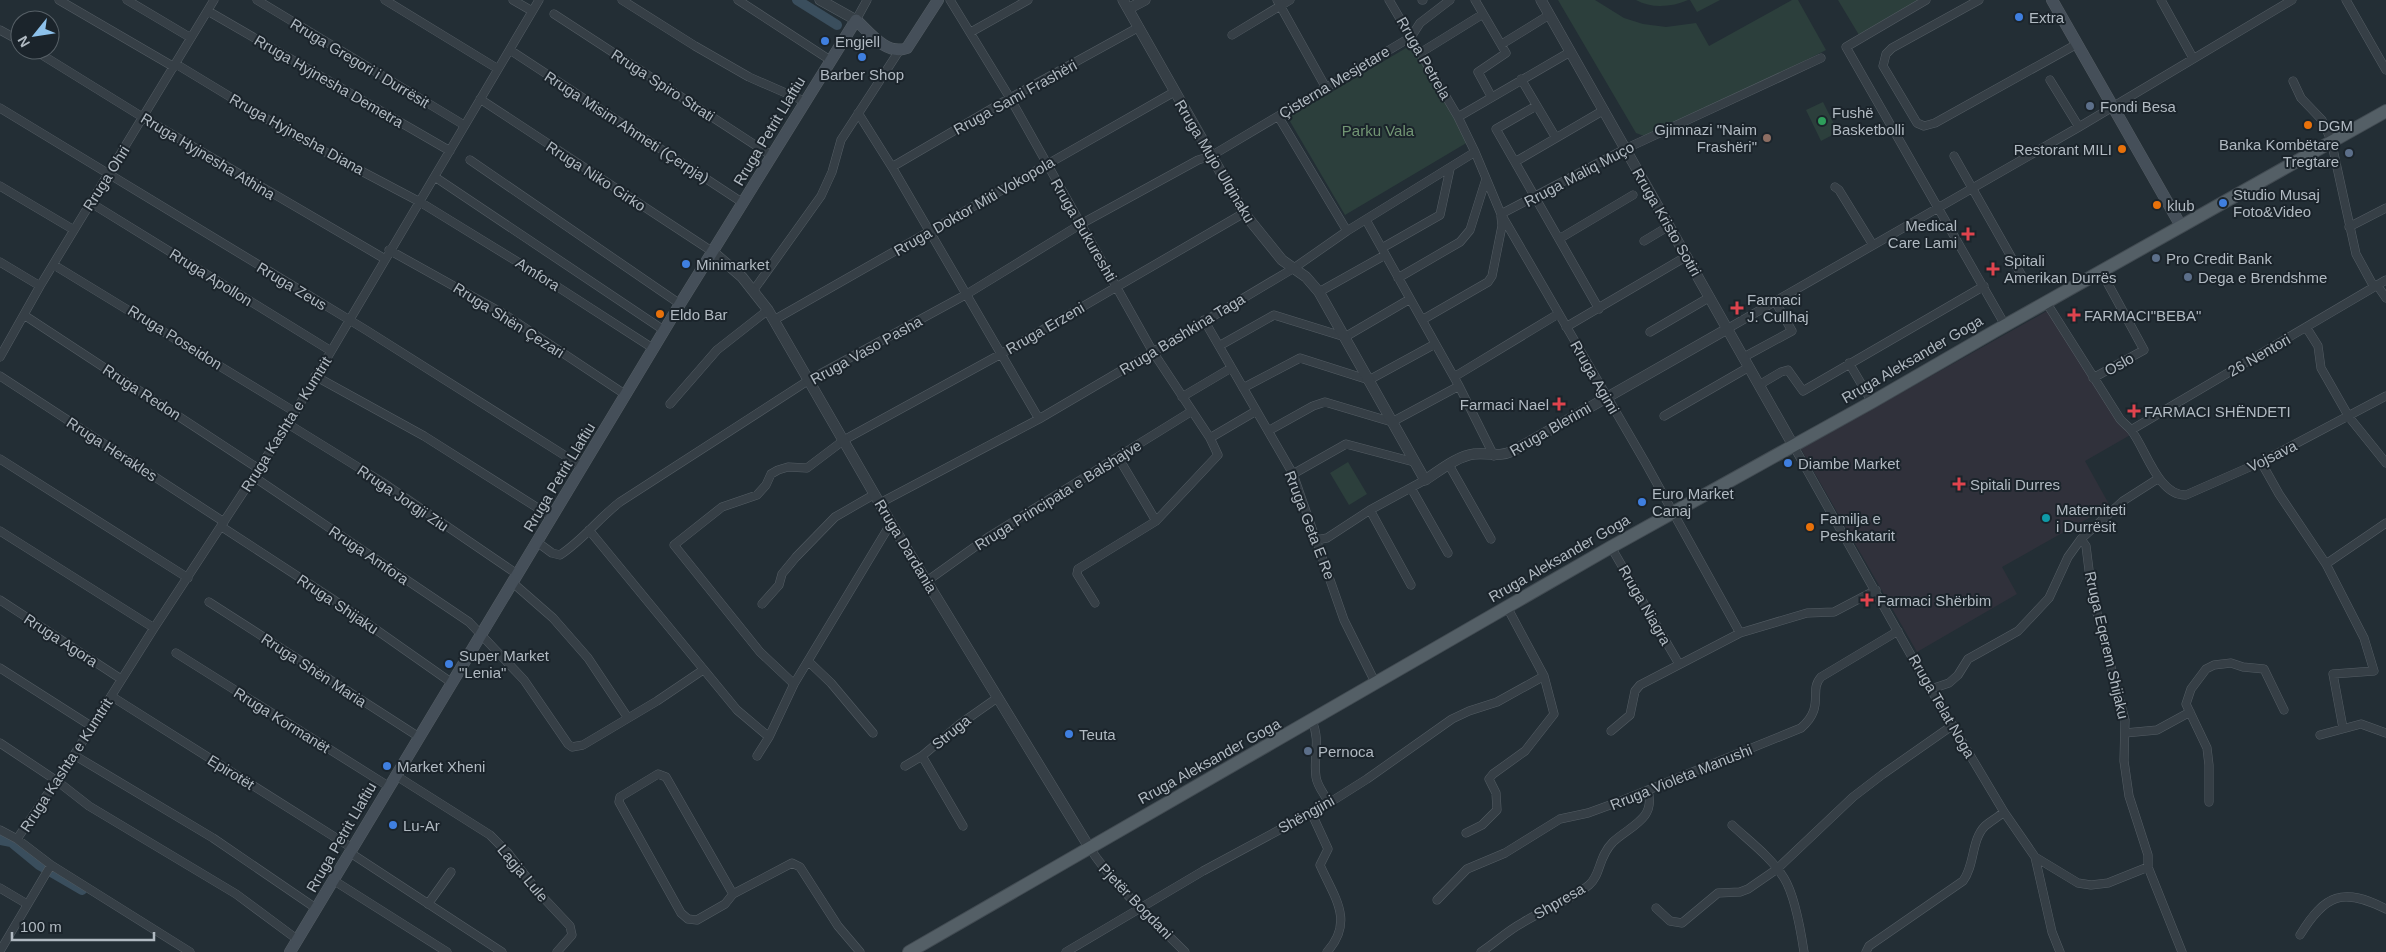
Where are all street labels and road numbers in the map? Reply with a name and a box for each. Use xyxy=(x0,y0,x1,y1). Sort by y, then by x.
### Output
street label: Rruga Petrela xyxy=(1393,14,1455,103)
street label: Rruga Gregori i Durrësit xyxy=(287,15,433,112)
street label: Rruga Hyjnesha Demetra xyxy=(251,31,407,131)
street label: Çisterna Mesjetare xyxy=(1276,42,1392,122)
street label: Rruga Spiro Strati xyxy=(608,45,718,125)
street label: Rruga Sami Frashëri xyxy=(950,56,1080,138)
street label: Rruga Misim Ahmeti (Çerpja) xyxy=(542,67,712,187)
street label: Rruga Petrit Llaftiu xyxy=(730,73,808,189)
street label: Rruga Hyjnesha Diana xyxy=(227,90,368,178)
street label: Rruga Mujo Ulqinaku xyxy=(1172,97,1258,225)
street label: Rruga Hyjnesha Athina xyxy=(138,109,279,203)
street label: Rruga Niko Girko xyxy=(543,138,649,214)
street label: Rruga Maliq Muço xyxy=(1521,138,1637,210)
street label: Rruga Ohri xyxy=(79,142,133,214)
street label: Rruga Doktor Miti Vokopola xyxy=(891,153,1058,259)
street label: Rruga Kristo Sotiri xyxy=(1629,165,1705,279)
street label: Rruga Bukureshti xyxy=(1048,176,1120,284)
street label: Rruga Apollon xyxy=(167,245,255,309)
street label: Amfora xyxy=(513,254,564,294)
street label: Rruga Zeus xyxy=(254,259,330,313)
street label: Rruga Shën Çezari xyxy=(450,279,568,361)
street label: Rruga Bashkina Taga xyxy=(1116,290,1248,378)
street label: Rruga Erzeni xyxy=(1003,299,1087,357)
street label: Rruga Poseidon xyxy=(125,301,225,373)
street label: Rruga Aleksander Goga xyxy=(1838,311,1986,406)
street label: Rruga Vaso Pasha xyxy=(807,312,925,388)
street label: 26 Nentori xyxy=(2225,330,2293,380)
street label: Rruga Agimi xyxy=(1567,337,1623,417)
street label: Oslo xyxy=(2101,349,2137,379)
street label: Rruga Kashta e Kumtrit xyxy=(237,353,335,495)
street label: Rruga Redon xyxy=(100,361,184,423)
street label: Rruga Blerimi xyxy=(1506,399,1594,459)
street label: Rruga Herakles xyxy=(64,413,160,485)
street label: Rruga Petrit Llaftiu xyxy=(520,419,598,535)
street label: Rruga Principata e Balshajve xyxy=(971,437,1145,553)
street label: Vojsava xyxy=(2245,437,2300,475)
street label: Rruga Jorgji Ziu xyxy=(354,461,452,535)
street label: Rruga Geta E Re xyxy=(1281,468,1339,582)
street label: Rruga Dardania xyxy=(871,496,941,596)
street label: Rruga Aleksander Goga xyxy=(1485,510,1633,605)
street label: Rruga Amfora xyxy=(326,522,413,588)
street label: Rruga Niagra xyxy=(1615,562,1675,648)
street label: Rruga Eqerem Shijaku xyxy=(2082,570,2132,720)
street label: Rruga Shijaku xyxy=(294,571,382,637)
street label: Rruga Agora xyxy=(21,610,101,670)
street label: Rruga Shën Maria xyxy=(258,630,370,711)
street label: Rruga Telat Noga xyxy=(1906,651,1979,761)
street label: Rruga Kormanët xyxy=(231,684,334,757)
street label: Rruga Kashta e Kumtrit xyxy=(16,694,116,835)
street label: Struga xyxy=(928,711,974,753)
street label: Rruga Aleksander Goga xyxy=(1135,714,1284,807)
street label: Rruga Violeta Manushi xyxy=(1608,741,1754,813)
street label: Epirotët xyxy=(205,751,258,793)
street label: Rruga Petrit Llaftiu xyxy=(303,779,379,895)
street label: Shëngjini xyxy=(1275,792,1337,836)
street label: Lagja Lule xyxy=(494,841,552,905)
street label: Pjetër Bogdani xyxy=(1096,860,1176,942)
street label: Shpresa xyxy=(1531,879,1588,922)

